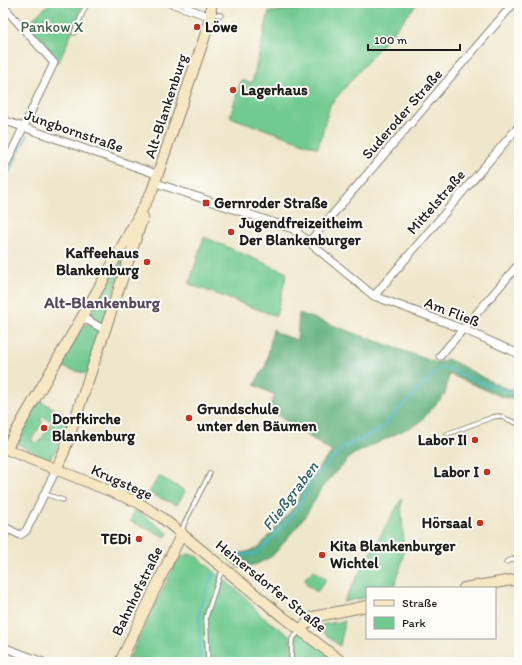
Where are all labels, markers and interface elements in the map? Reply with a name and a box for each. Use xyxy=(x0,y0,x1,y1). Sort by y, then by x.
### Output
park label: Pankow X xyxy=(21,18,84,36)
place label: Löwe xyxy=(205,18,238,36)
marker: Löwe xyxy=(192,22,202,32)
scale bar xyxy=(368,26,460,52)
text: 100 m xyxy=(374,33,407,47)
street label: Alt-Blankenburg xyxy=(141,51,191,160)
street label: Suderoder Straße xyxy=(358,65,446,163)
place label: Lagerhaus xyxy=(241,81,308,100)
marker: Lagerhaus xyxy=(228,85,238,95)
street label: Jungbornstraße xyxy=(22,106,126,156)
street label: Mittelstraße xyxy=(403,166,469,238)
place label: Gernroder Straße xyxy=(214,194,328,212)
marker: Gernroder Straße xyxy=(201,198,211,208)
place label: Jugendfreizeitheim Der Blankenburger xyxy=(238,214,363,250)
marker: Jugendfreizeitheim Der Blankenburger xyxy=(226,227,236,237)
place label: Kaffeehaus Blankenburg xyxy=(56,244,139,280)
marker: Kaffeehaus Blankenburg xyxy=(142,257,152,267)
district label: Alt-Blankenburg xyxy=(43,293,161,313)
street label: Am Fließ xyxy=(422,293,482,331)
place label: Grundschule unter den Bäumen xyxy=(196,400,317,435)
place label: Dorfkirche Blankenburg xyxy=(52,410,135,446)
marker: Grundschule unter den Bäumen xyxy=(184,413,194,423)
marker: Dorfkirche Blankenburg xyxy=(39,423,49,433)
place label: Labor II xyxy=(418,431,467,449)
marker: Labor II xyxy=(470,435,480,445)
water label: Fließgraben xyxy=(258,457,322,534)
street label: Krugstege xyxy=(88,460,156,504)
place label: Labor I xyxy=(434,463,479,481)
marker: Labor I xyxy=(482,467,492,477)
place label: Hörsaal xyxy=(422,514,473,532)
marker: Hörsaal xyxy=(475,518,485,528)
place label: TEDi xyxy=(100,530,131,548)
marker: TEDi xyxy=(134,534,144,544)
street label: Heinersdorfer Straße xyxy=(212,536,330,636)
place label: Kita Blankenburger Wichtel xyxy=(330,537,456,572)
street label: Bahnhofstraße xyxy=(108,543,166,639)
marker: Kita Blankenburger Wichtel xyxy=(317,550,327,560)
legend xyxy=(366,587,496,639)
text: Straße xyxy=(402,596,437,610)
text: Park xyxy=(402,616,426,630)

